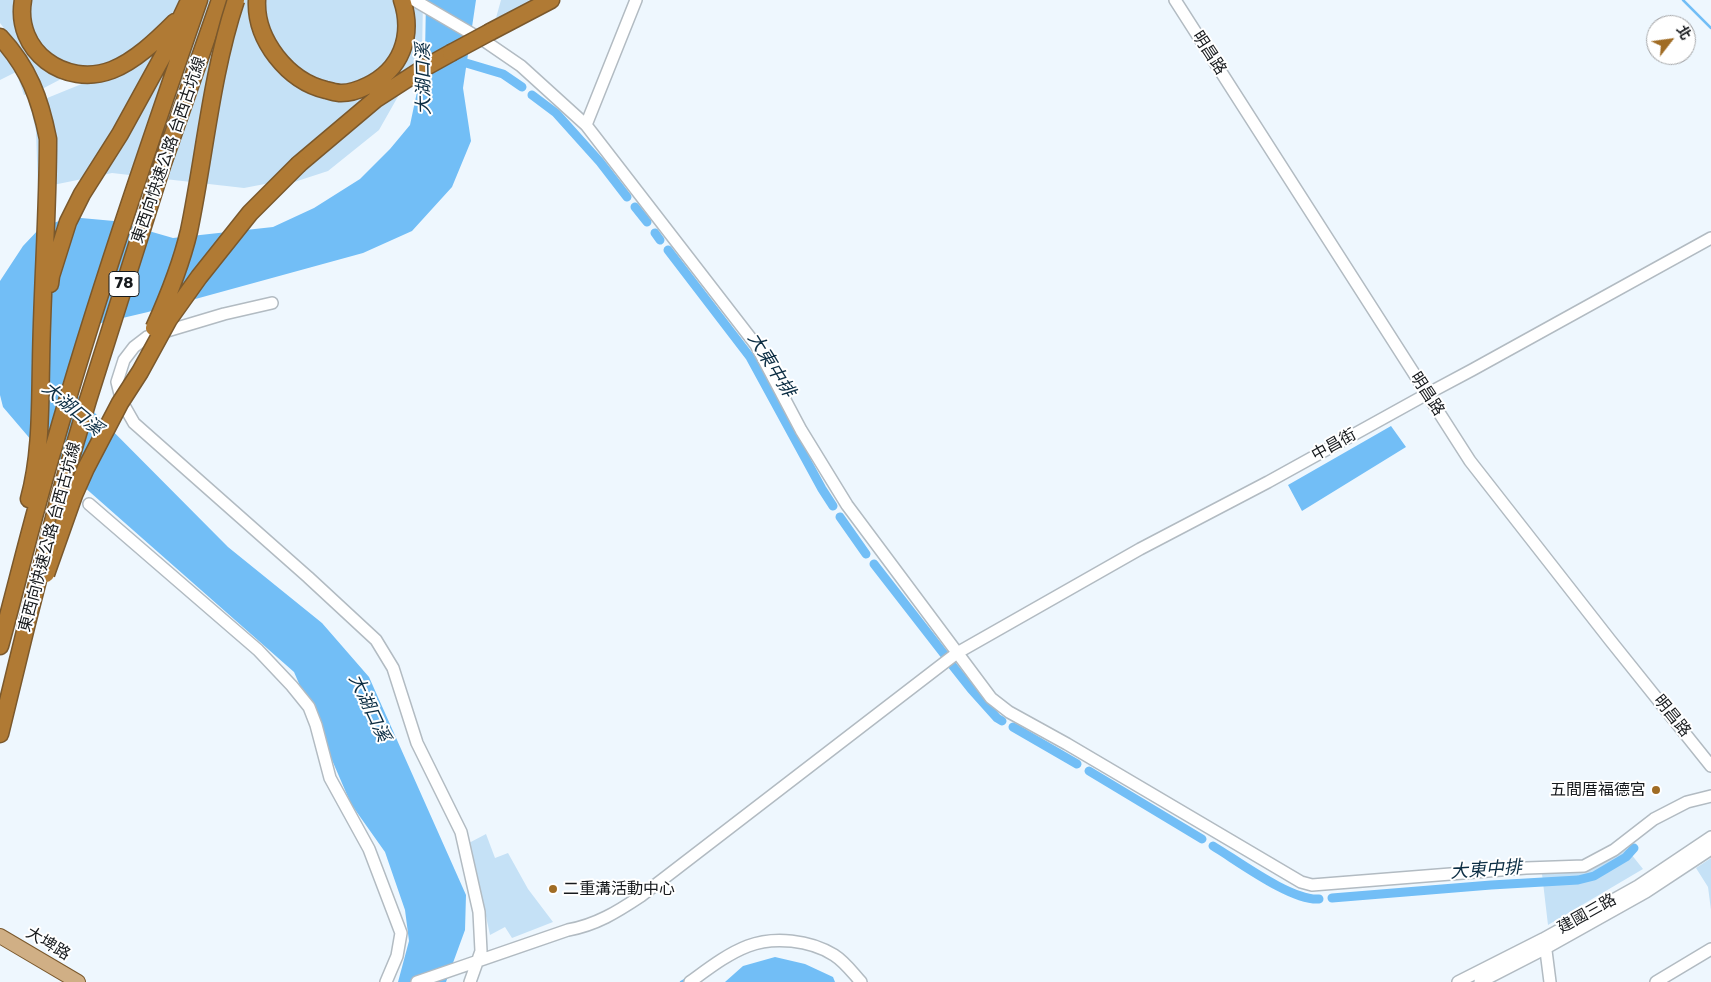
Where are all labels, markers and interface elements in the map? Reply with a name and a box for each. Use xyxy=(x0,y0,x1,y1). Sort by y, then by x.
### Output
north arrow xyxy=(1646,15,1696,65)
text: 北 xyxy=(1673,22,1694,43)
street label: 明昌路 xyxy=(1188,28,1230,78)
water label: 大湖口溪 xyxy=(413,43,435,115)
street label: 東西向快速公路 台西古坑線 xyxy=(128,54,210,246)
road number: 78 xyxy=(109,272,139,296)
water label: 大東中排 xyxy=(743,329,799,401)
street label: 明昌路 xyxy=(1406,369,1448,419)
water label: 大湖口溪 xyxy=(37,378,107,440)
street label: 中昌街 xyxy=(1308,425,1360,465)
street label: 東西向快速公路 台西古坑線 xyxy=(15,440,85,634)
water label: 大湖口溪 xyxy=(344,671,394,745)
street label: 明昌路 xyxy=(1649,691,1695,741)
place label: 五間厝福德宮 xyxy=(1550,780,1646,800)
marker: 五間厝福德宮 xyxy=(1650,784,1662,796)
water label: 大東中排 xyxy=(1449,857,1523,883)
place label: 二重溝活動中心 xyxy=(563,879,675,899)
marker: 二重溝活動中心 xyxy=(547,883,559,895)
street label: 建國三路 xyxy=(1554,890,1620,938)
street label: 大埤路 xyxy=(22,923,74,965)

